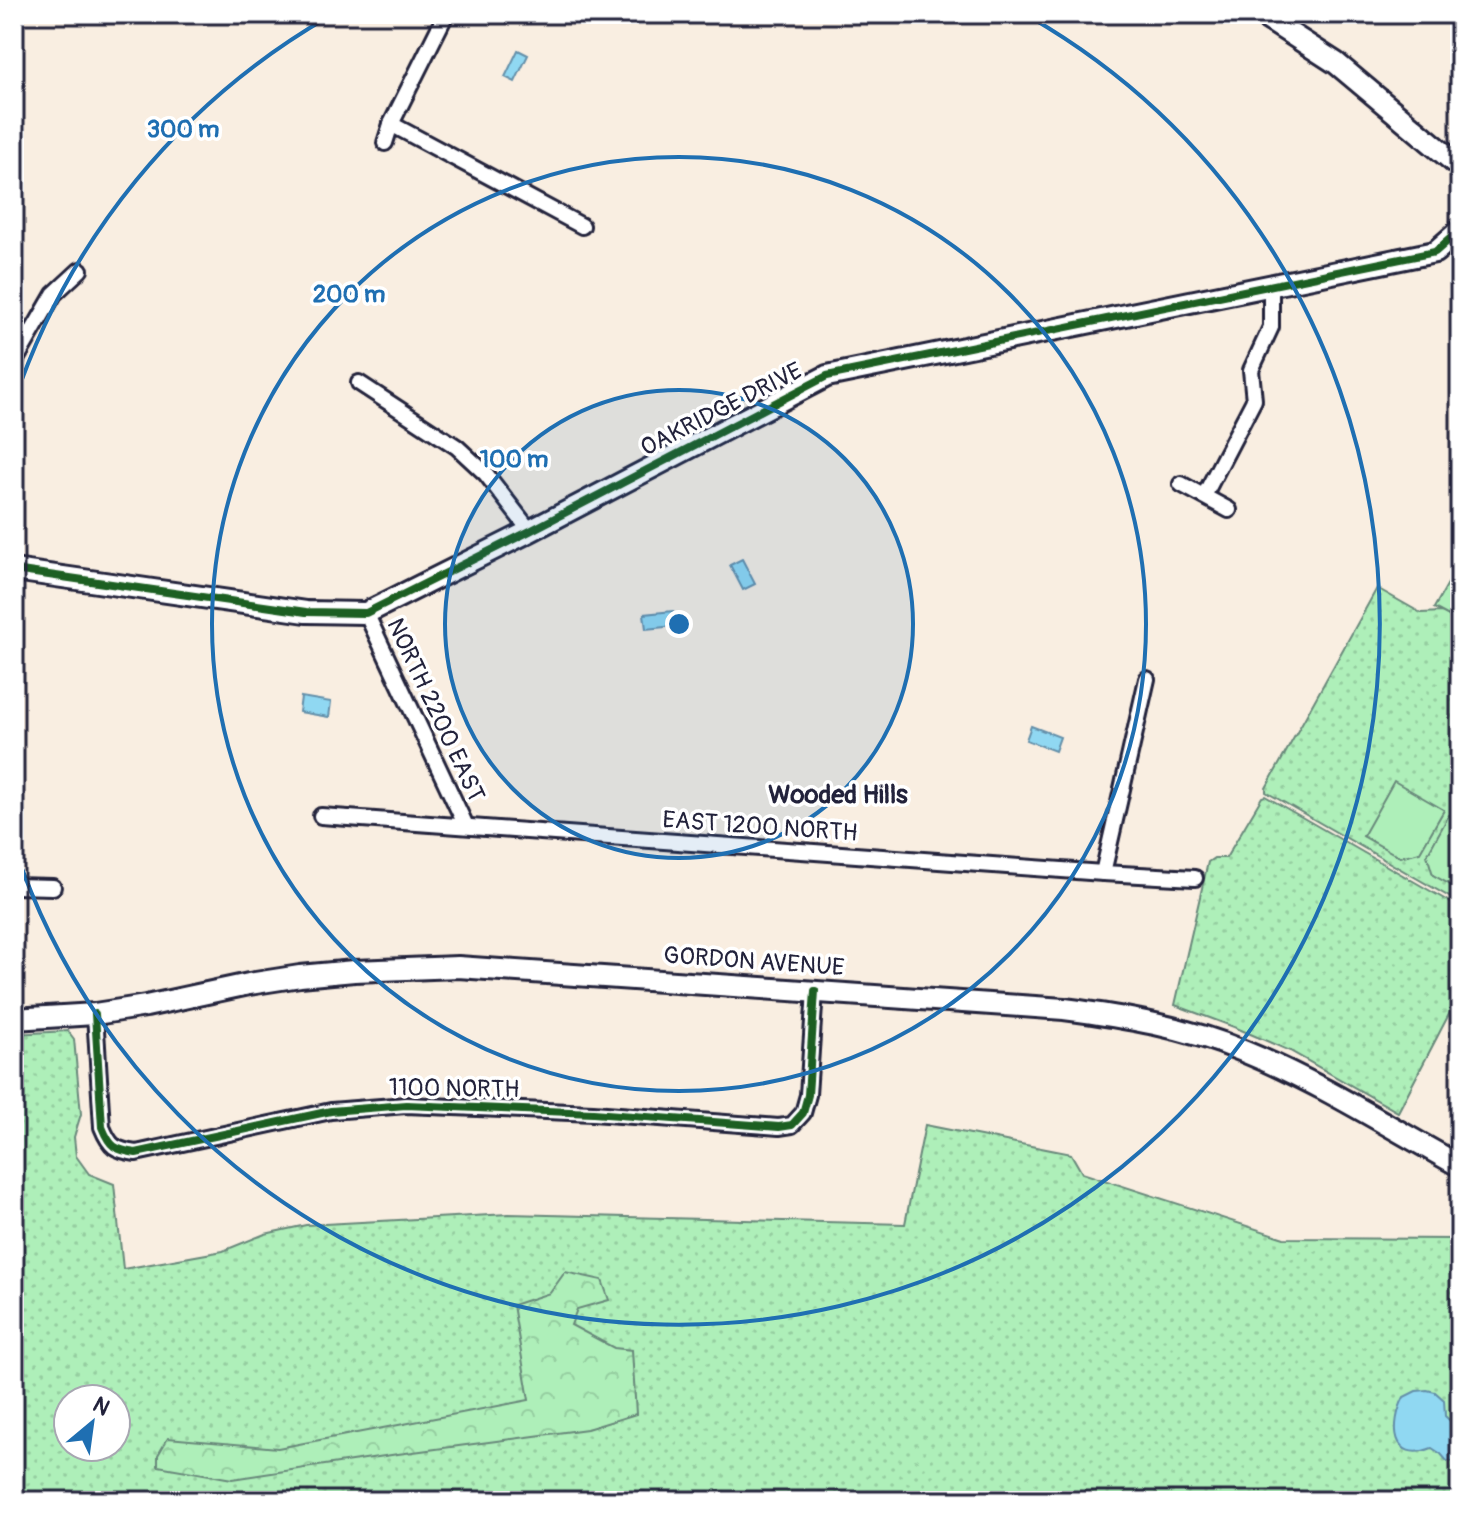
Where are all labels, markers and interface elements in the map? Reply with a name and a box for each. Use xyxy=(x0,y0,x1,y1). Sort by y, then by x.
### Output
text: 300 m xyxy=(147,115,219,144)
text: 200 m xyxy=(313,280,385,309)
street label: OAKRIDGE DRIVE xyxy=(636,356,807,463)
text: 100 m xyxy=(480,445,548,474)
centre of rings xyxy=(665,610,693,638)
street label: NORTH 2200 EAST xyxy=(380,614,491,807)
district label: Wooded Hills xyxy=(768,779,908,811)
street label: EAST 1200 NORTH xyxy=(662,805,858,848)
street label: GORDON AVENUE xyxy=(663,941,845,982)
street label: 1100 NORTH xyxy=(388,1073,520,1104)
north arrow xyxy=(52,1383,132,1463)
text: N xyxy=(88,1391,115,1422)

